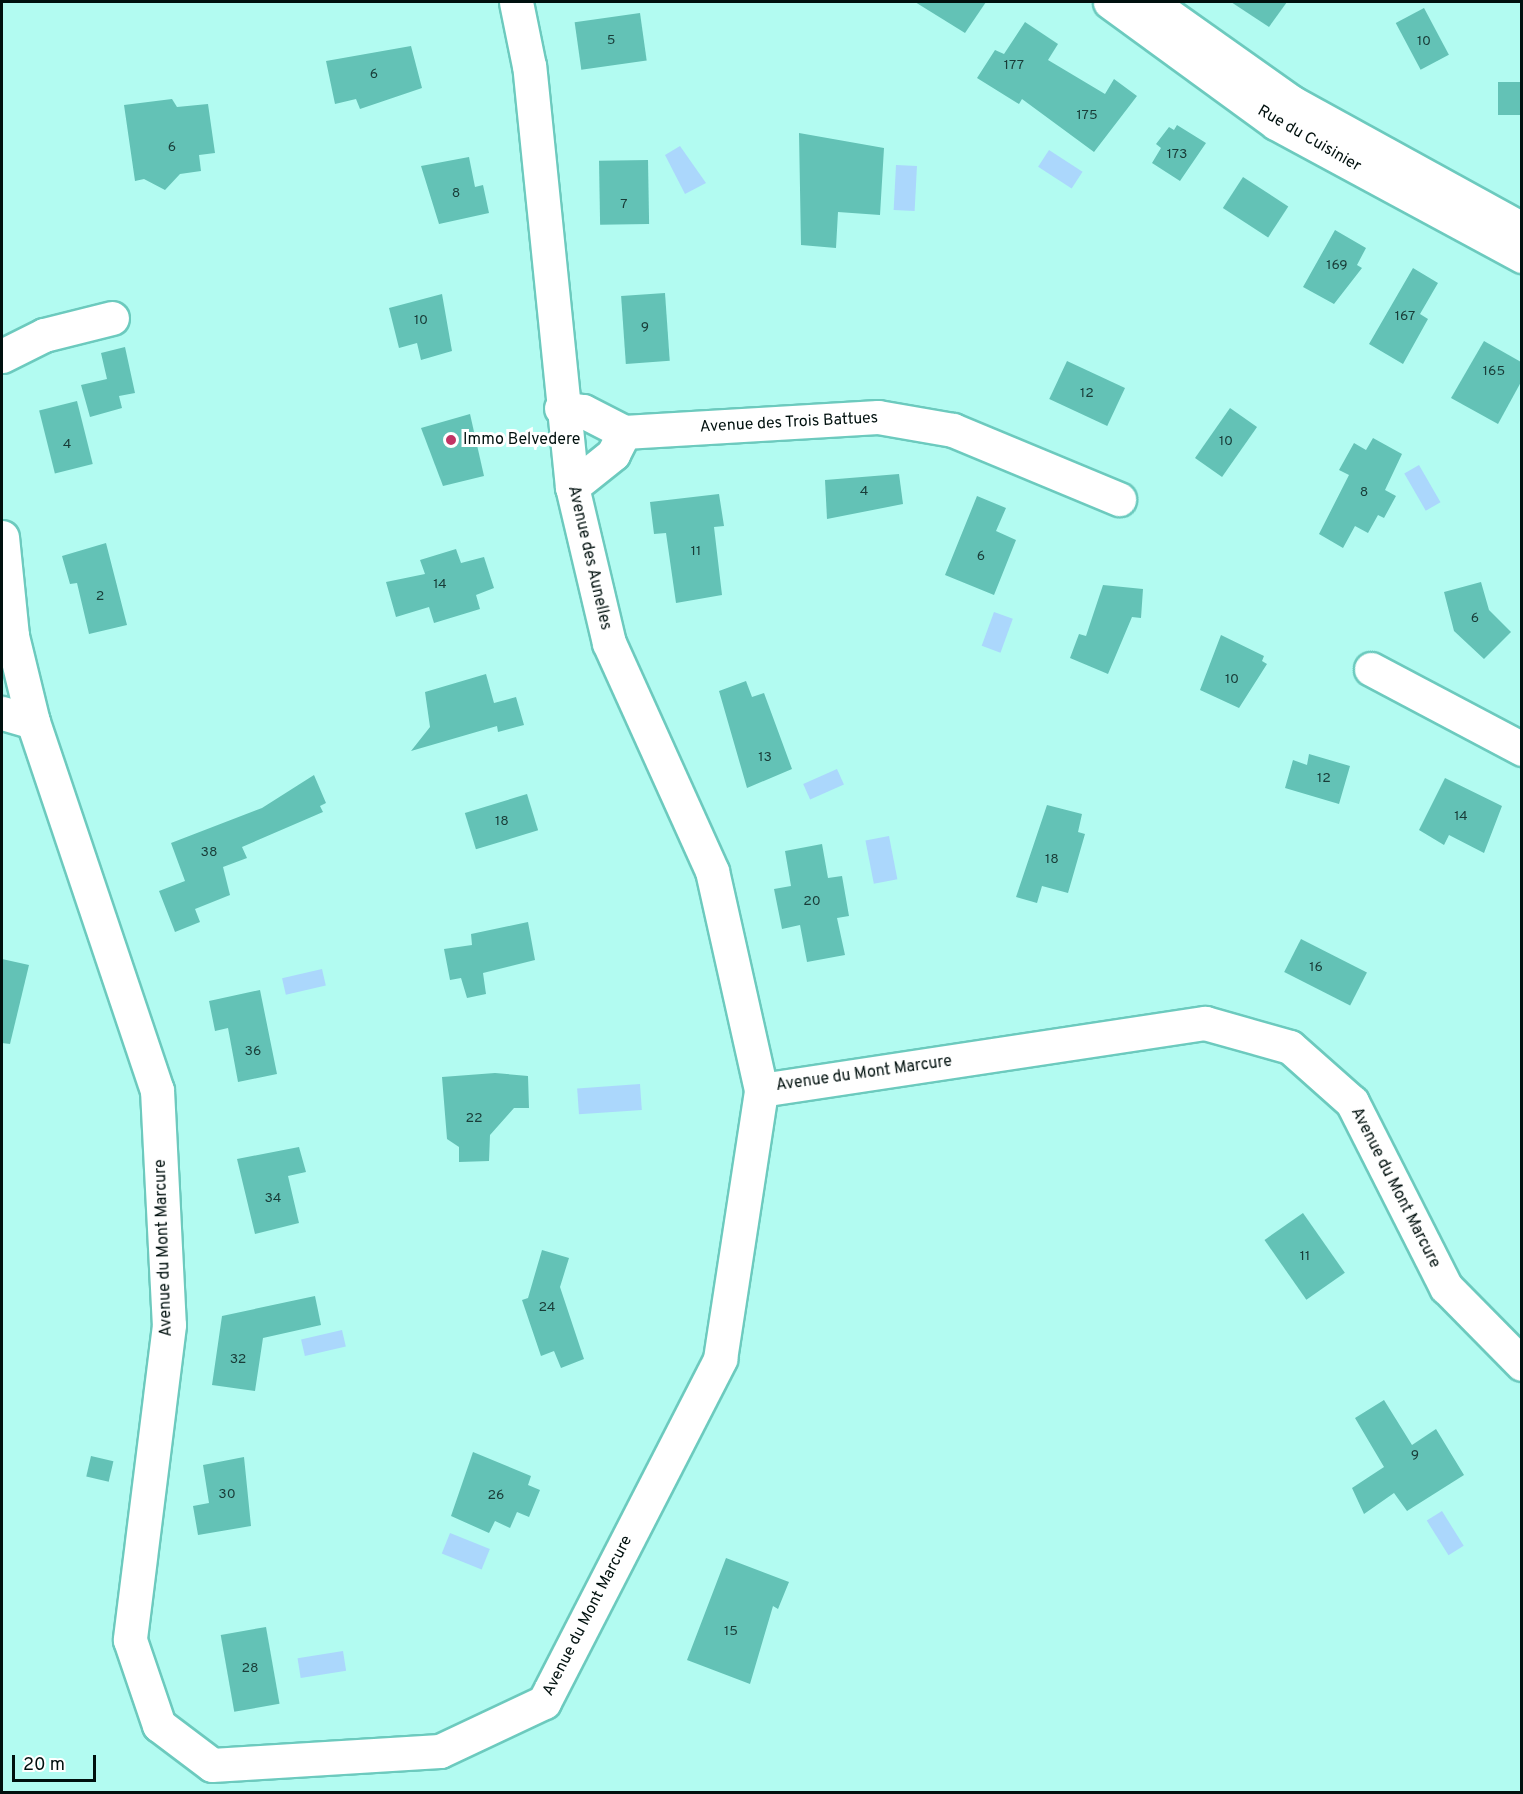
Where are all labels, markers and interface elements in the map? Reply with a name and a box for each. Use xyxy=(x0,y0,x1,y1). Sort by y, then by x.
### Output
house number: 5 xyxy=(607,33,615,49)
house number: 10 xyxy=(1417,34,1431,50)
house number: 177 xyxy=(1004,58,1024,74)
house number: 6 xyxy=(370,67,378,83)
street label: Rue du Cuisinier xyxy=(1254,102,1364,176)
house number: 175 xyxy=(1076,108,1098,124)
house number: 6 xyxy=(168,140,176,156)
house number: 173 xyxy=(1167,147,1187,163)
house number: 8 xyxy=(452,186,460,202)
house number: 7 xyxy=(620,197,628,213)
house number: 169 xyxy=(1326,258,1348,274)
house number: 167 xyxy=(1395,309,1415,325)
house number: 10 xyxy=(414,313,428,329)
house number: 9 xyxy=(641,320,649,336)
house number: 165 xyxy=(1483,364,1505,380)
house number: 12 xyxy=(1080,386,1094,402)
street label: Avenue des Trois Battues xyxy=(699,409,879,437)
place label: Immo Belvedere xyxy=(463,430,580,450)
marker: Immo Belvedere xyxy=(444,433,458,447)
house number: 10 xyxy=(1219,434,1233,450)
house number: 4 xyxy=(63,437,71,453)
street label: Avenue des Aunelles xyxy=(563,484,615,632)
house number: 4 xyxy=(860,484,868,500)
house number: 8 xyxy=(1360,485,1368,501)
house number: 11 xyxy=(691,544,701,560)
house number: 6 xyxy=(977,549,985,565)
house number: 14 xyxy=(433,577,447,593)
house number: 2 xyxy=(96,589,104,605)
house number: 6 xyxy=(1471,611,1479,627)
house number: 10 xyxy=(1225,672,1239,688)
house number: 13 xyxy=(758,750,772,766)
house number: 12 xyxy=(1317,771,1331,787)
house number: 14 xyxy=(1454,809,1468,825)
house number: 18 xyxy=(495,814,509,830)
house number: 38 xyxy=(201,845,217,861)
house number: 18 xyxy=(1045,852,1059,868)
house number: 20 xyxy=(803,894,821,910)
house number: 16 xyxy=(1309,960,1323,976)
house number: 36 xyxy=(245,1044,261,1060)
street label: Avenue du Mont Marcure xyxy=(775,1052,953,1096)
street label: Avenue du Mont Marcure xyxy=(1346,1105,1444,1271)
house number: 22 xyxy=(465,1111,483,1127)
street label: Avenue du Mont Marcure xyxy=(151,1159,177,1337)
house number: 34 xyxy=(264,1191,282,1207)
house number: 11 xyxy=(1300,1249,1310,1265)
house number: 24 xyxy=(538,1300,556,1316)
house number: 32 xyxy=(230,1352,246,1368)
house number: 9 xyxy=(1411,1448,1419,1464)
house number: 30 xyxy=(218,1487,236,1503)
house number: 26 xyxy=(488,1488,504,1504)
street label: Avenue du Mont Marcure xyxy=(539,1533,637,1699)
house number: 15 xyxy=(724,1624,738,1640)
house number: 28 xyxy=(241,1661,259,1677)
scale bar xyxy=(15,1743,99,1781)
text: 20 m xyxy=(23,1754,65,1777)

